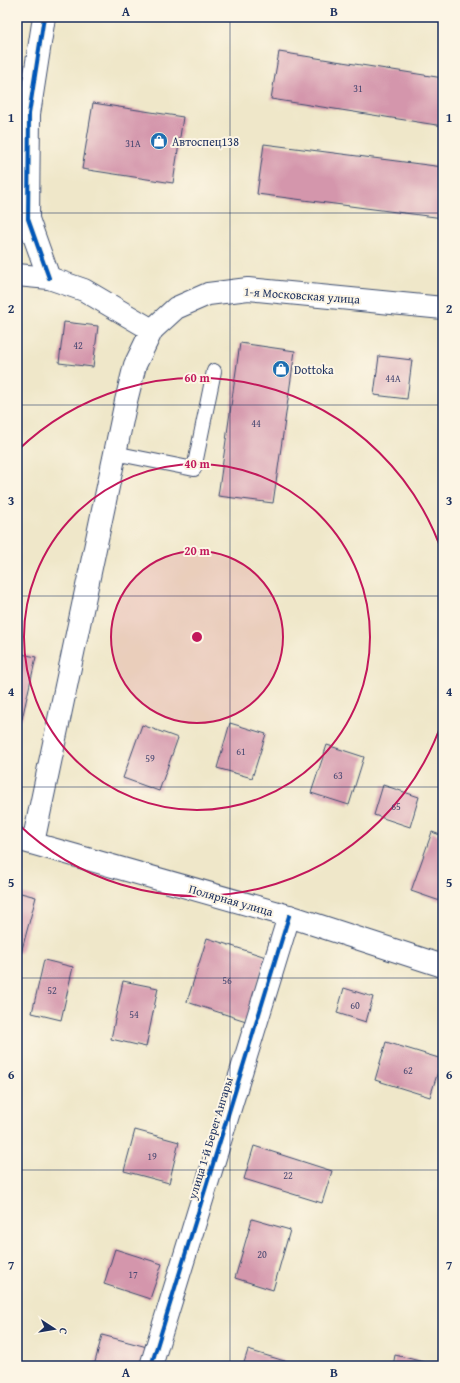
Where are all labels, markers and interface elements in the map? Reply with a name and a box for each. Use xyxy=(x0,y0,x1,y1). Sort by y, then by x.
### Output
text: A xyxy=(122,2,131,21)
text: B xyxy=(330,2,338,21)
house number: 31 xyxy=(353,81,363,96)
text: 1 xyxy=(8,108,14,127)
text: 1 xyxy=(446,108,452,127)
shop icon: Автоспец138 xyxy=(149,131,169,151)
place label: Автоспец138 xyxy=(172,133,239,150)
house number: 31А xyxy=(125,136,141,151)
street label: 1-я Московская улица xyxy=(243,282,361,308)
text: 2 xyxy=(8,299,15,318)
text: 2 xyxy=(446,299,453,318)
house number: 42 xyxy=(73,338,83,353)
shop icon: Dottoka xyxy=(271,359,291,379)
place label: Dottoka xyxy=(294,361,334,378)
text: 60 m xyxy=(184,369,210,386)
house number: 44А xyxy=(385,371,401,386)
house number: 44 xyxy=(251,416,261,431)
text: 40 m xyxy=(184,455,210,472)
text: 3 xyxy=(8,491,14,510)
text: 3 xyxy=(446,491,452,510)
text: 20 m xyxy=(184,542,210,559)
centre of rings xyxy=(190,630,204,644)
text: 4 xyxy=(8,682,15,701)
text: 4 xyxy=(446,682,453,701)
house number: 61 xyxy=(236,744,246,759)
house number: 59 xyxy=(145,751,155,766)
house number: 63 xyxy=(333,768,343,783)
house number: 65 xyxy=(391,799,401,814)
text: 5 xyxy=(8,873,15,892)
text: 5 xyxy=(446,873,453,892)
street label: Полярная улица xyxy=(187,880,275,920)
house number: 56 xyxy=(222,973,232,988)
house number: 52 xyxy=(47,983,57,998)
house number: 60 xyxy=(350,998,360,1013)
house number: 54 xyxy=(129,1007,139,1022)
house number: 62 xyxy=(403,1063,413,1078)
text: 6 xyxy=(8,1065,15,1084)
text: 6 xyxy=(446,1065,453,1084)
street label: улица 1-й Берег Ангары xyxy=(183,1074,237,1202)
house number: 19 xyxy=(147,1149,157,1164)
house number: 22 xyxy=(283,1168,293,1183)
house number: 20 xyxy=(257,1247,267,1262)
text: 7 xyxy=(8,1256,15,1275)
text: 7 xyxy=(446,1256,453,1275)
house number: 17 xyxy=(128,1267,138,1282)
north arrow xyxy=(34,1309,74,1349)
text: С xyxy=(55,1326,72,1336)
text: A xyxy=(122,1363,131,1382)
text: B xyxy=(330,1363,338,1382)

